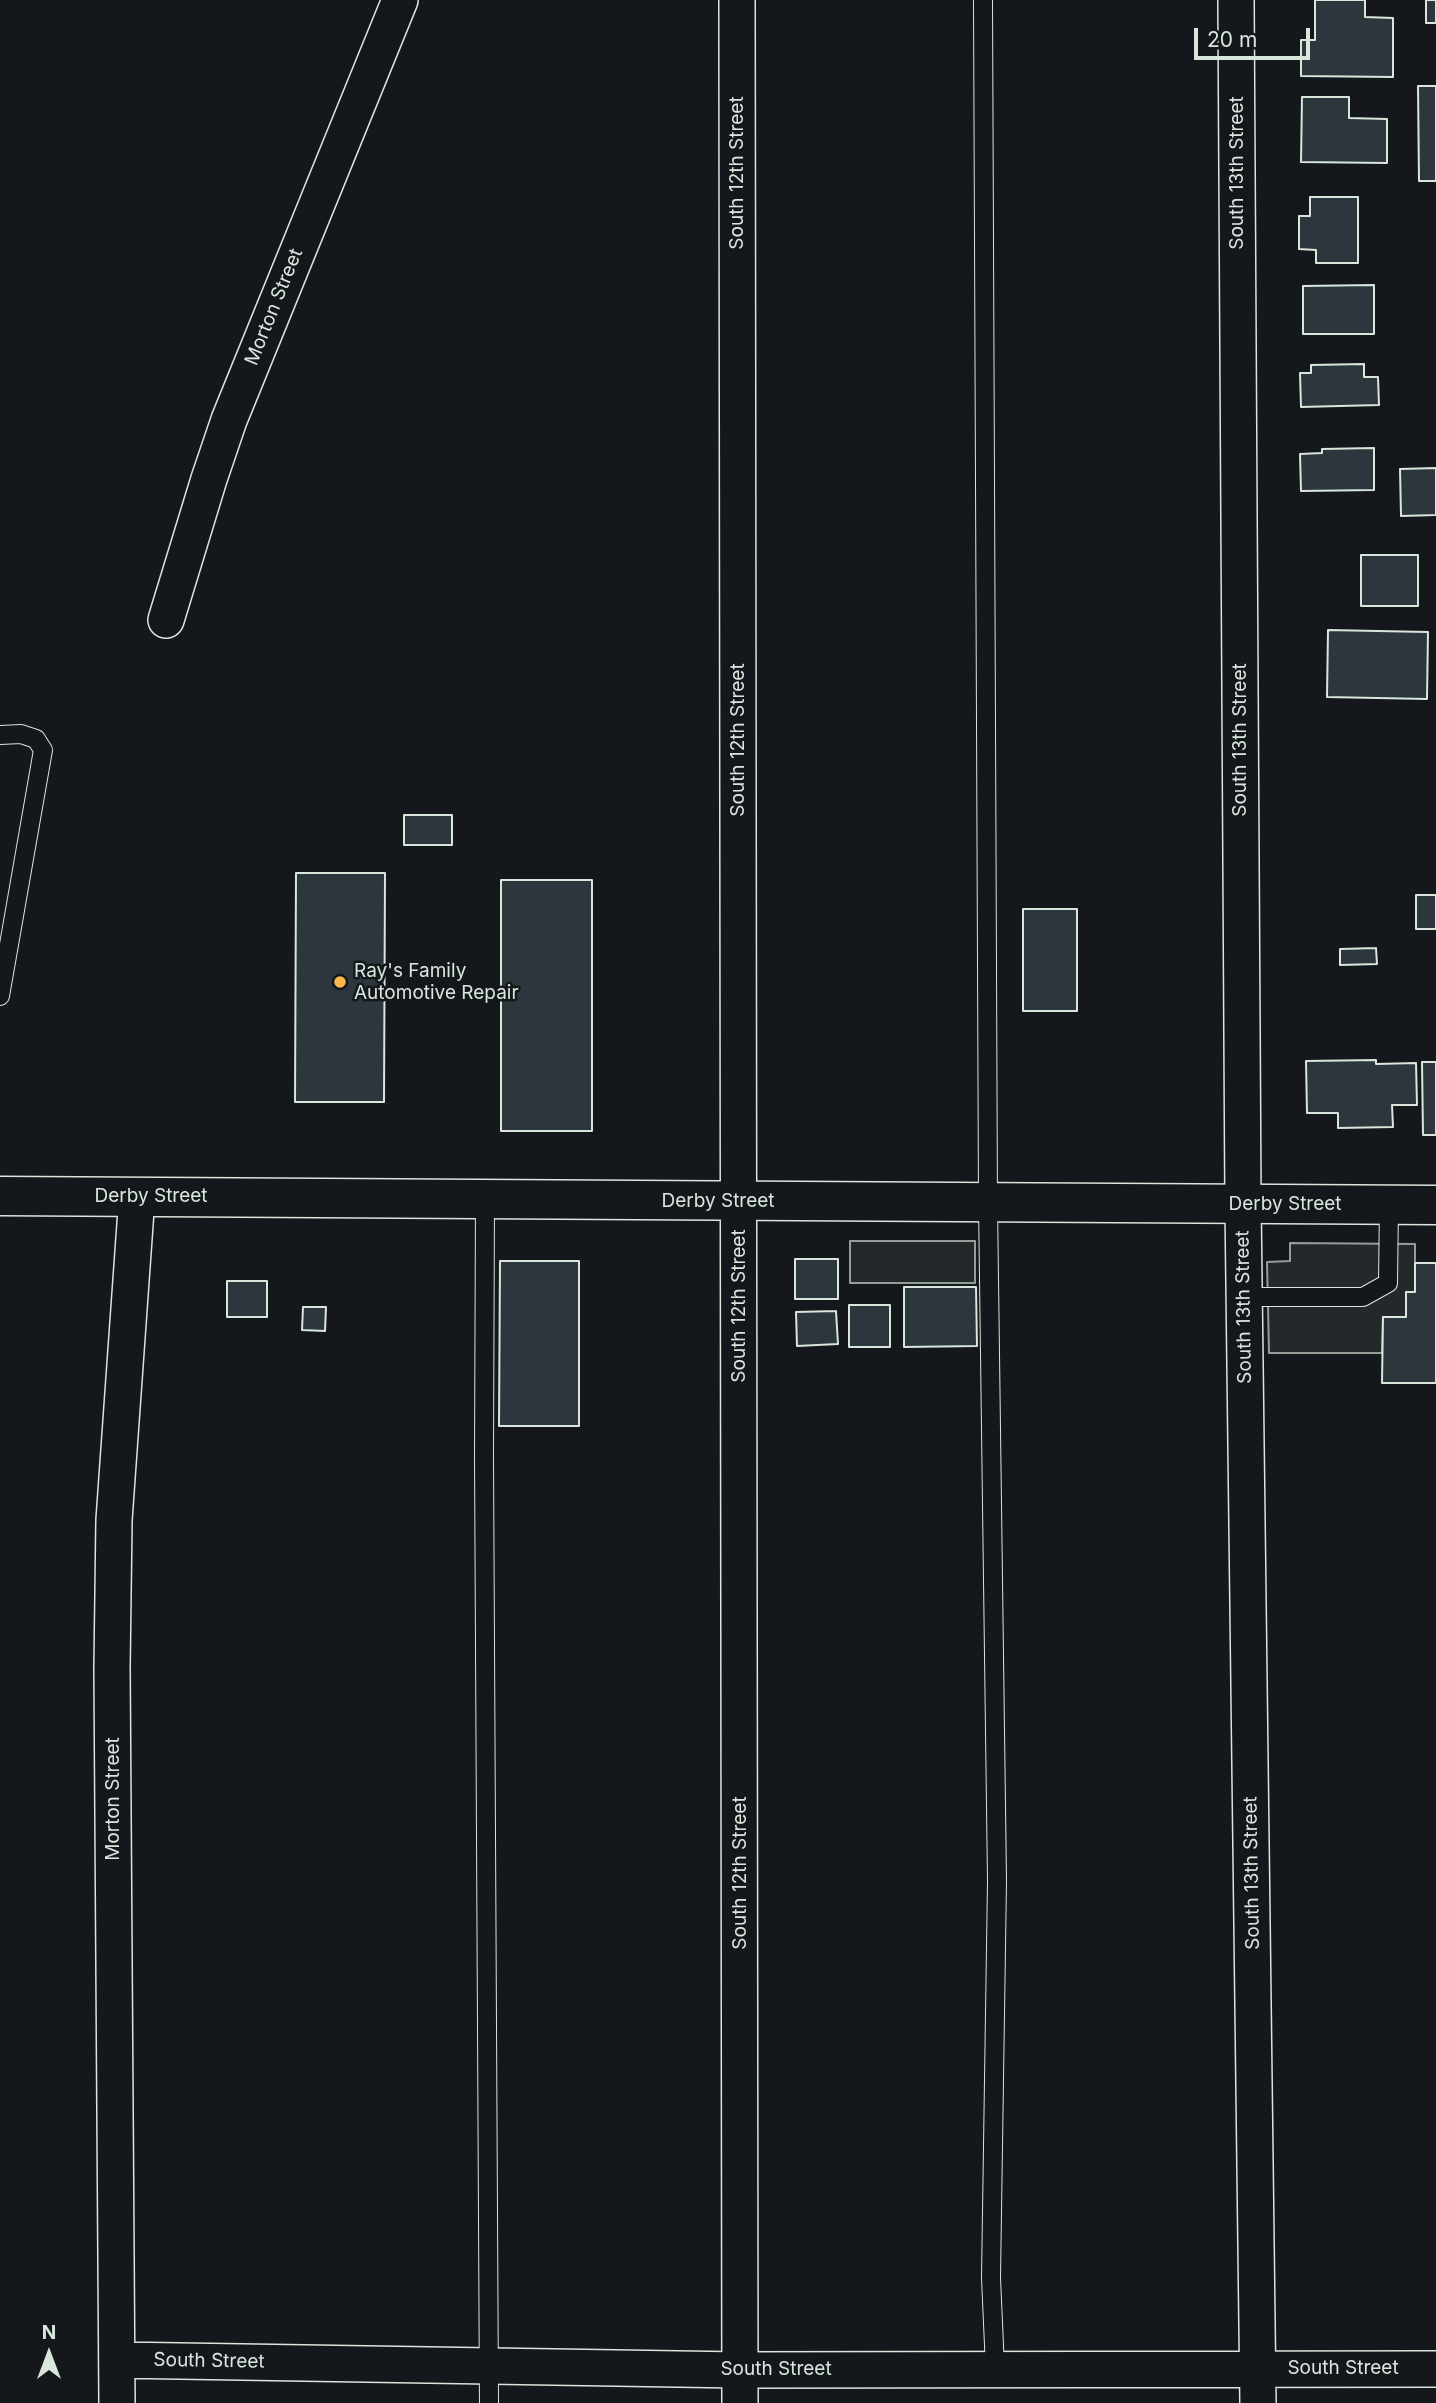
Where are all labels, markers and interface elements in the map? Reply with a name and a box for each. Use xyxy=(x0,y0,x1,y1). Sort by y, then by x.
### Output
scale bar xyxy=(1198,14,1314,58)
text: 20 m xyxy=(1207,27,1257,52)
street label: South 12th Street xyxy=(726,96,748,250)
street label: South 13th Street xyxy=(1226,96,1248,250)
street label: Morton Street xyxy=(240,245,308,369)
street label: South 12th Street xyxy=(727,663,749,817)
street label: South 13th Street xyxy=(1229,663,1251,817)
place label: Ray's Family Automotive Repair xyxy=(354,960,519,1004)
marker: Ray's Family Automotive Repair xyxy=(332,974,348,990)
street label: Derby Street xyxy=(94,1185,208,1207)
street label: Derby Street xyxy=(661,1190,775,1212)
street label: Derby Street xyxy=(1228,1193,1342,1215)
street label: South 12th Street xyxy=(728,1229,750,1383)
street label: South 13th Street xyxy=(1231,1230,1257,1384)
street label: Morton Street xyxy=(102,1737,124,1861)
street label: South 12th Street xyxy=(729,1796,751,1950)
street label: South 13th Street xyxy=(1239,1796,1265,1950)
north arrow xyxy=(14,2319,84,2389)
text: N xyxy=(42,2321,56,2344)
street label: South Street xyxy=(153,2349,265,2373)
street label: South Street xyxy=(1287,2357,1399,2379)
street label: South Street xyxy=(720,2358,832,2380)

